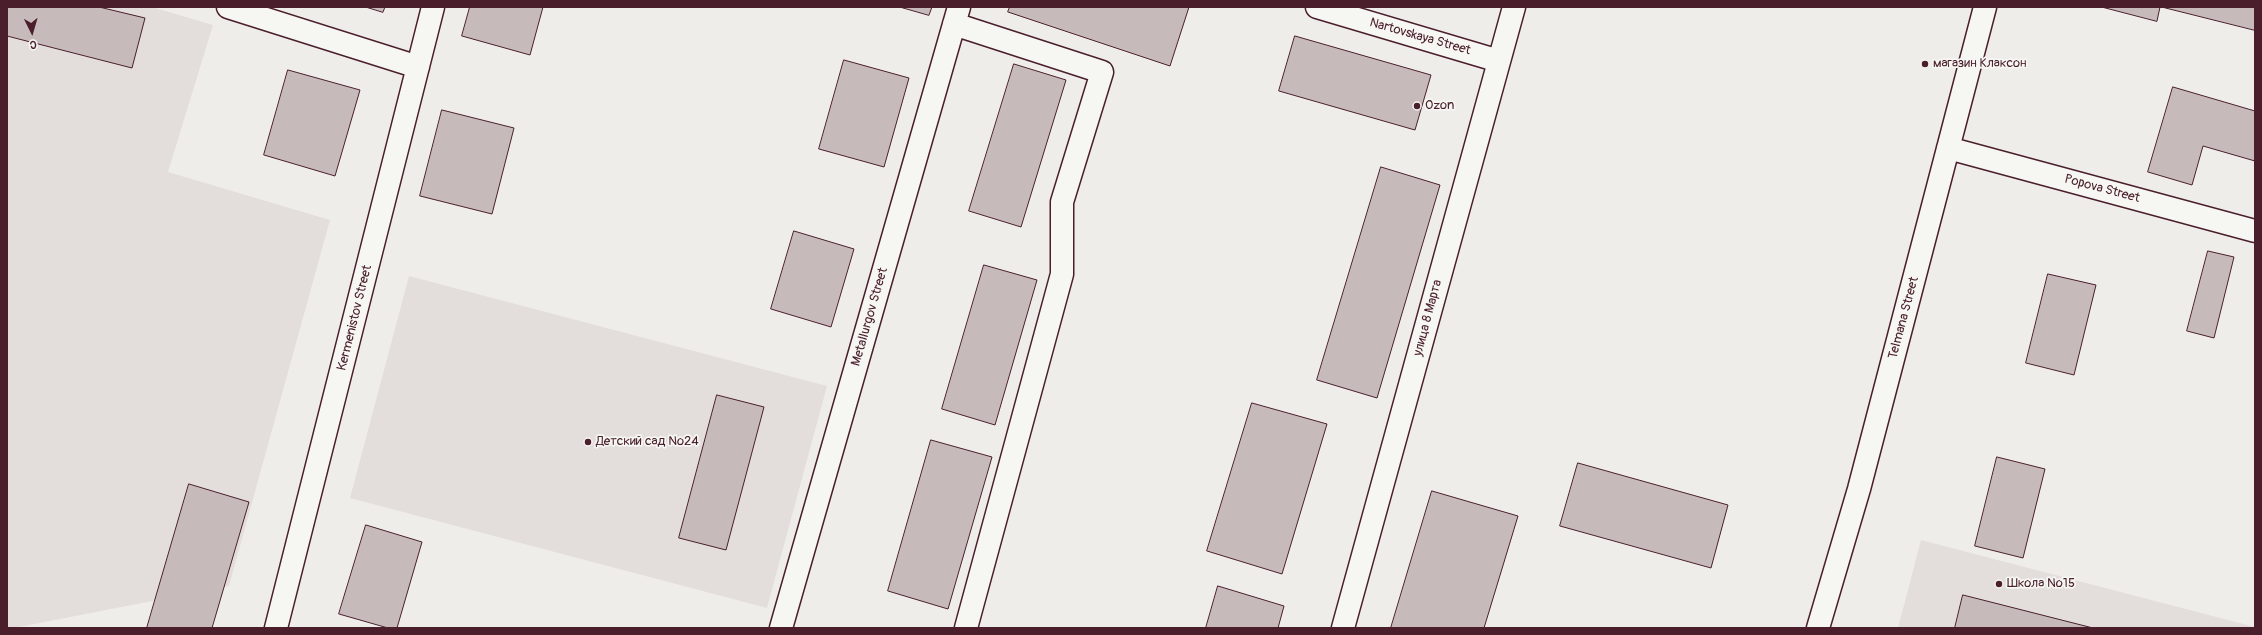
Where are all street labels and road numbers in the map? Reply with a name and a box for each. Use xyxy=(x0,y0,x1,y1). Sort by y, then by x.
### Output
street label: Nartovskaya Street xyxy=(1368,15,1472,59)
street label: Popova Street xyxy=(2063,171,2141,207)
street label: Kermenistov Street xyxy=(334,264,376,372)
street label: Metallurgov Street xyxy=(848,266,892,368)
street label: Telmana Street xyxy=(1886,275,1922,361)
street label: улица 8 Марта xyxy=(1410,278,1446,358)

